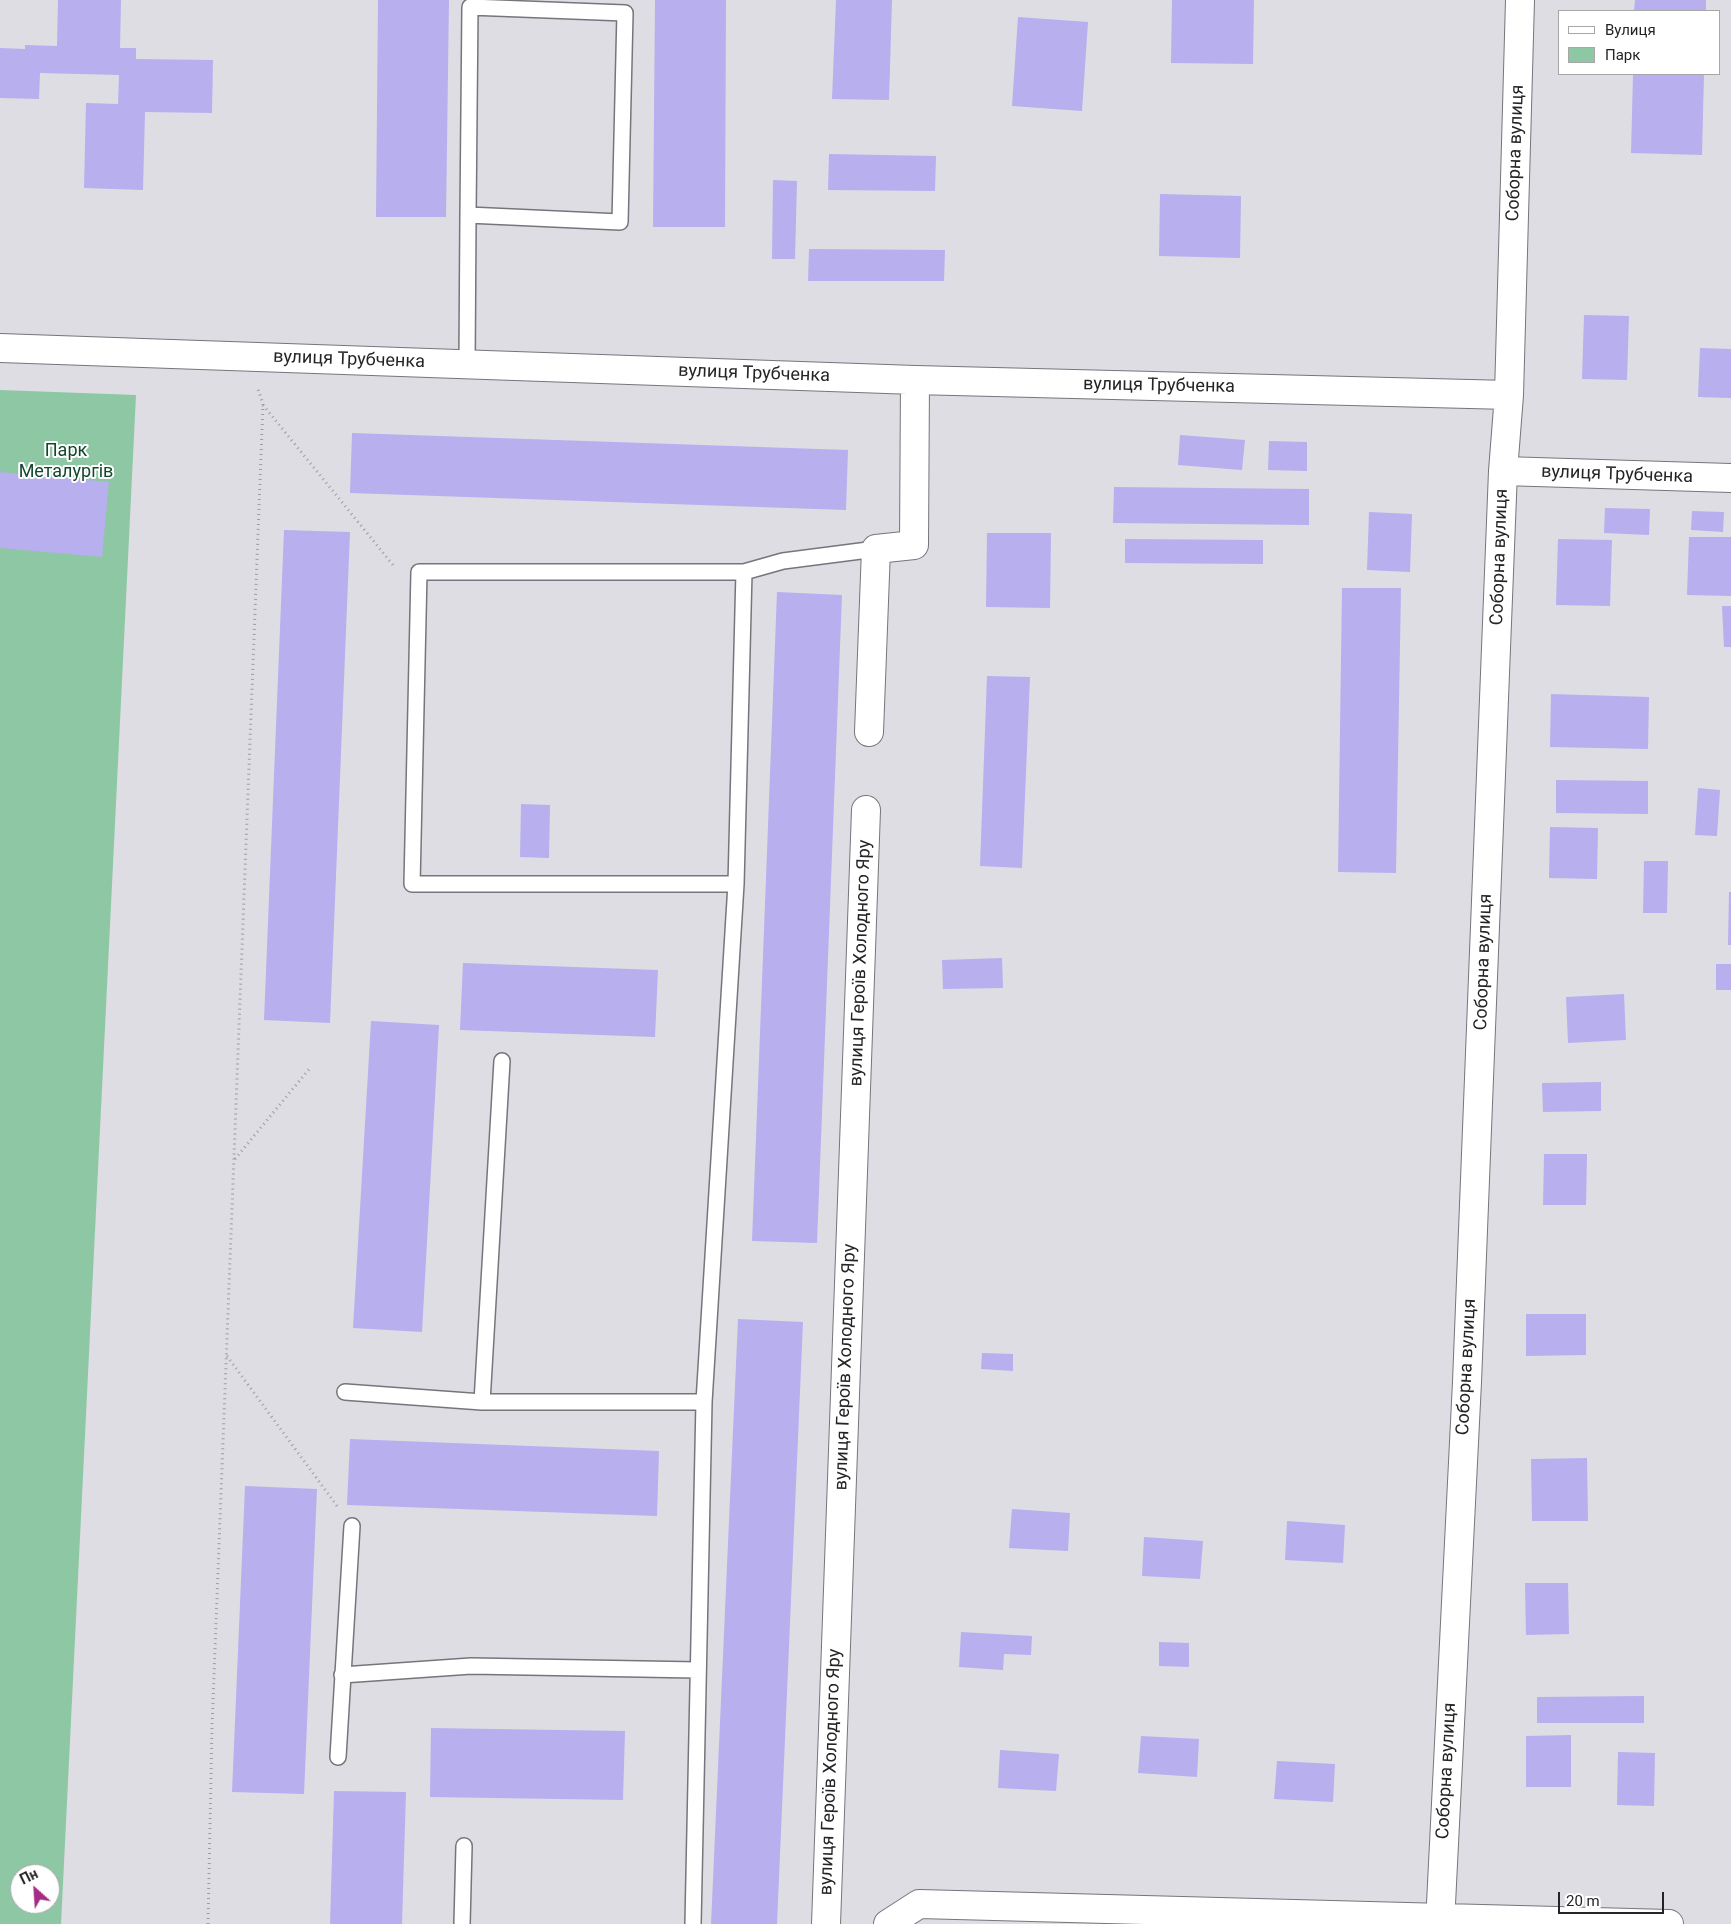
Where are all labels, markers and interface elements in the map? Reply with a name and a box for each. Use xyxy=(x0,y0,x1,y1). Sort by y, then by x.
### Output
legend xyxy=(1558,10,1721,75)
text: Вулиця xyxy=(1605,21,1656,39)
text: Парк xyxy=(1605,46,1640,64)
street label: Соборна вулиця xyxy=(1503,84,1529,222)
street label: вулиця Трубченка xyxy=(273,347,425,373)
street label: вулиця Трубченка xyxy=(678,361,830,387)
street label: вулиця Трубченка xyxy=(1083,374,1235,398)
park label: Парк Металургів xyxy=(19,440,113,482)
street label: вулиця Трубченка xyxy=(1541,462,1693,488)
street label: Соборна вулиця xyxy=(1487,488,1513,626)
street label: вулиця Героїв Холодного Яру xyxy=(846,839,876,1087)
street label: Соборна вулиця xyxy=(1471,893,1497,1031)
street label: вулиця Героїв Холодного Яру xyxy=(831,1243,861,1491)
street label: Соборна вулиця xyxy=(1453,1298,1481,1436)
street label: вулиця Героїв Холодного Яру xyxy=(816,1648,846,1896)
street label: Соборна вулиця xyxy=(1433,1702,1461,1840)
north arrow xyxy=(10,1864,60,1914)
text: Пн xyxy=(17,1865,40,1888)
scale bar xyxy=(1561,1882,1667,1914)
text: 20 m xyxy=(1566,1892,1600,1910)

